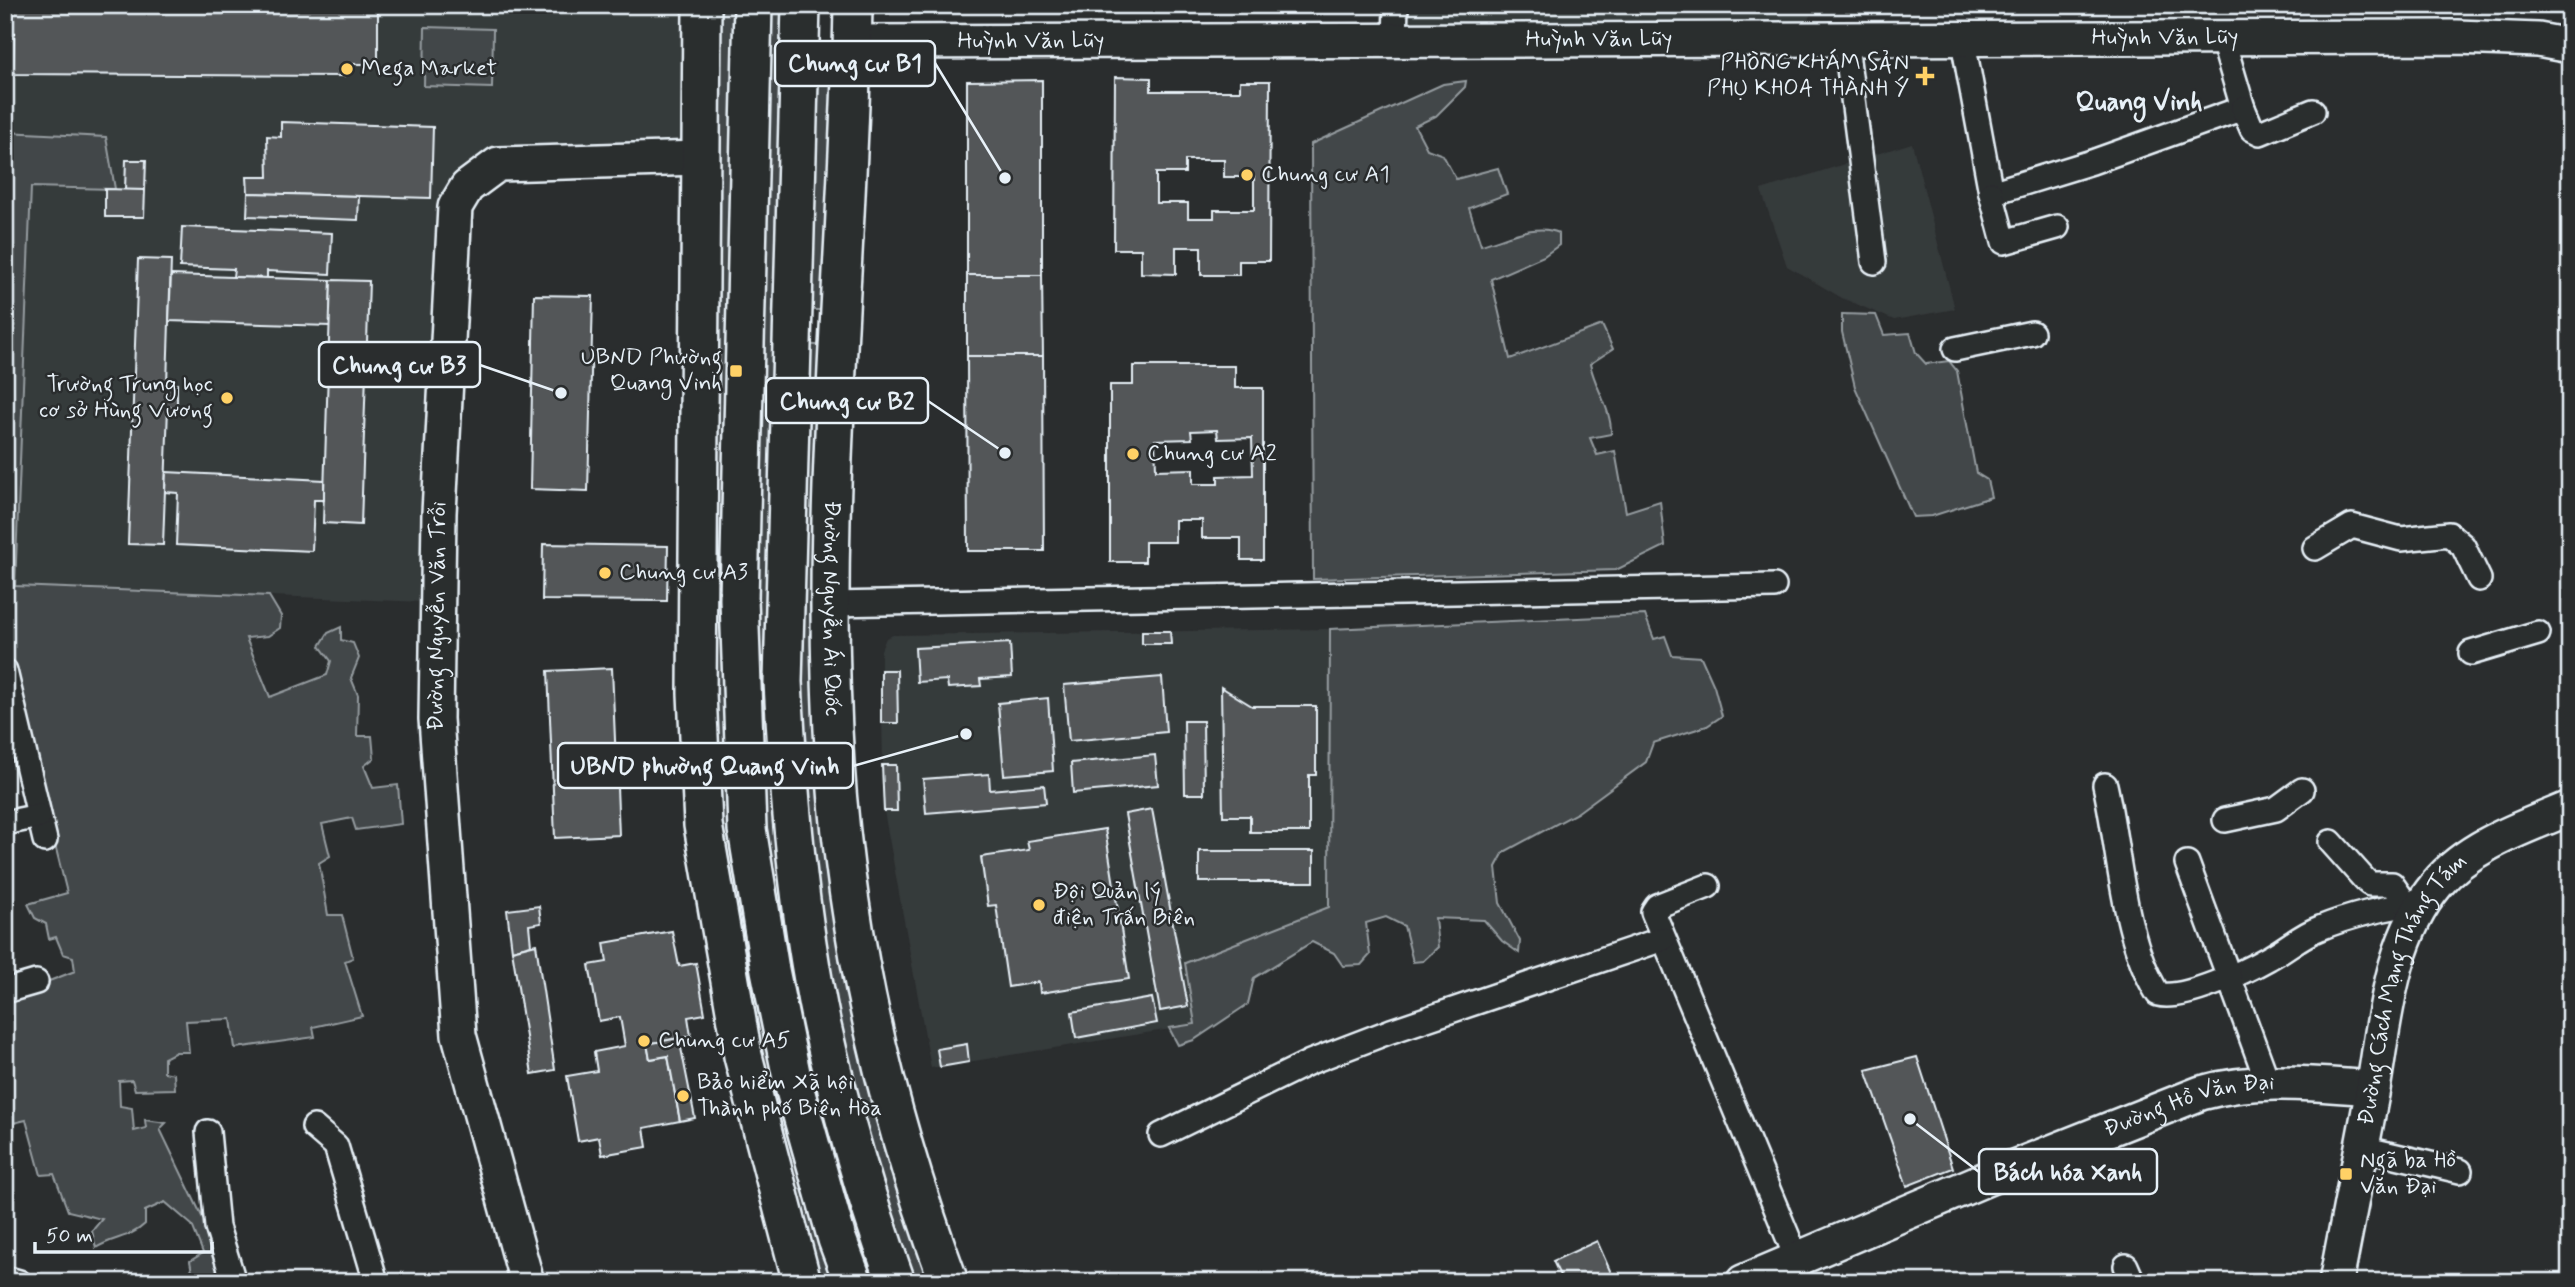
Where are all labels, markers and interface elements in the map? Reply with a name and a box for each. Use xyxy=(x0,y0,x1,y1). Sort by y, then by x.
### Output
street label: Huỳnh Văn Lũy xyxy=(2091,23,2239,53)
street label: Huỳnh Văn Lũy xyxy=(1525,24,1673,55)
street label: Huỳnh Văn Lũy xyxy=(957,26,1105,57)
callout: Chung cư B1 xyxy=(775,41,935,86)
place label: PHÒNG KHÁM SẢN PHỤ KHOA THÀNH Ý xyxy=(1707,48,1909,104)
text: Chung cư B1 xyxy=(788,49,922,81)
place label: Mega Market xyxy=(361,54,497,86)
marker: Mega Market xyxy=(339,61,355,77)
marker: PHÒNG KHÁM SẢN PHỤ KHOA THÀNH Ý xyxy=(1915,66,1935,86)
district label: Quang Vinh xyxy=(2076,86,2202,123)
place label: Chung cư A1 xyxy=(1261,160,1390,190)
marker: Chung cư A1 xyxy=(1239,167,1255,183)
callout: Chung cư B3 xyxy=(319,342,480,387)
place label: UBND Phường Quang Vinh xyxy=(581,343,722,401)
text: Chung cư B3 xyxy=(332,351,466,383)
marker: UBND Phường Quang Vinh xyxy=(728,363,744,379)
place label: Trường Trung học cơ sở Hùng Vương xyxy=(39,370,213,428)
callout: Chung cư B2 xyxy=(766,378,928,423)
text: Chung cư B2 xyxy=(780,387,915,419)
marker: Trường Trung học cơ sở Hùng Vương xyxy=(219,390,235,406)
place label: Chung cư A2 xyxy=(1147,439,1277,469)
marker: Chung cư A2 xyxy=(1125,446,1141,462)
street label: Đường Nguyễn Ái Quốc xyxy=(813,500,847,717)
street label: Đường Nguyễn Văn Trỗi xyxy=(421,501,455,732)
place label: Chung cư A3 xyxy=(619,558,748,588)
marker: Chung cư A3 xyxy=(597,565,613,581)
callout: UBND phường Quang Vinh xyxy=(558,743,853,788)
text: UBND phường Quang Vinh xyxy=(571,752,839,786)
street label: Đường Cách Mạng Tháng Tám xyxy=(2351,847,2474,1128)
place label: Đội Quản lý điện Trấn Biên xyxy=(1053,877,1195,933)
marker: Đội Quản lý điện Trấn Biên xyxy=(1031,897,1047,913)
place label: Chung cư A5 xyxy=(658,1026,790,1056)
marker: Chung cư A5 xyxy=(636,1033,652,1049)
place label: Bảo hiểm Xã hội Thành phố Biên Hòa xyxy=(697,1068,882,1124)
street label: Đường Hồ Văn Đại xyxy=(2100,1068,2275,1145)
marker: Bảo hiểm Xã hội Thành phố Biên Hòa xyxy=(675,1088,691,1104)
place label: Ngã ba Hồ Văn Đại xyxy=(2360,1146,2456,1202)
callout: Bách hóa Xanh xyxy=(1979,1149,2157,1194)
text: Bách hóa Xanh xyxy=(1994,1158,2142,1189)
marker: Ngã ba Hồ Văn Đại xyxy=(2338,1166,2354,1182)
scale bar xyxy=(35,1210,212,1254)
text: 50 m xyxy=(46,1222,93,1250)

